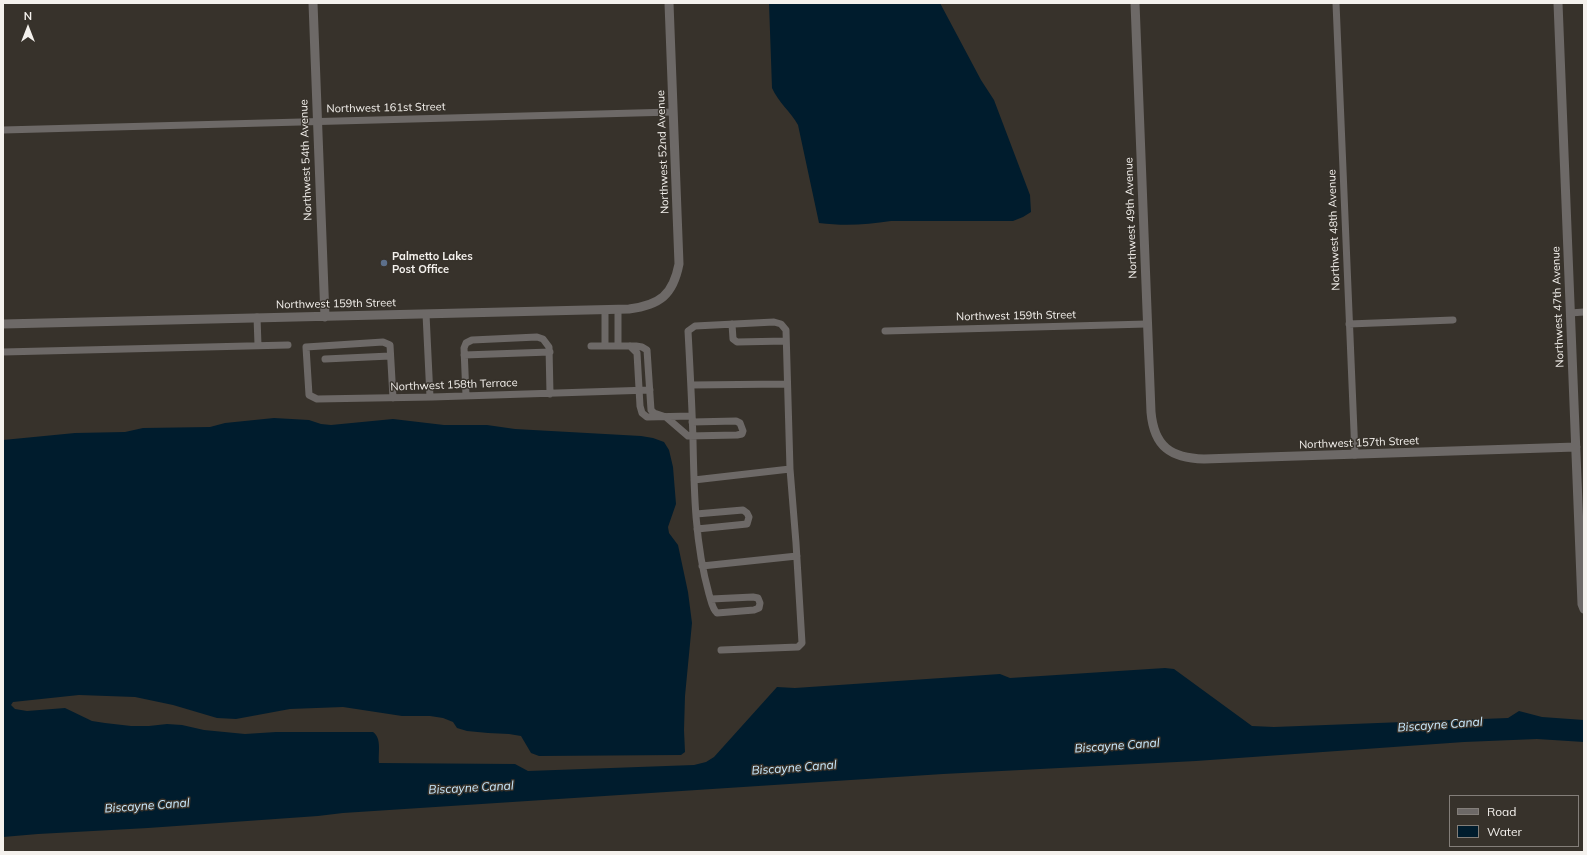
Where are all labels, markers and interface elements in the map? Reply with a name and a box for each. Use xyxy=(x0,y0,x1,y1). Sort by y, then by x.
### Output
north arrow xyxy=(8,8,48,48)
text: N xyxy=(24,9,32,23)
street label: Northwest 52nd Avenue xyxy=(654,90,672,214)
street label: Northwest 54th Avenue xyxy=(297,99,315,221)
street label: Northwest 161st Street xyxy=(326,100,446,116)
street label: Northwest 49th Avenue xyxy=(1122,157,1140,279)
street label: Northwest 48th Avenue xyxy=(1325,169,1343,291)
street label: Northwest 47th Avenue xyxy=(1549,246,1567,368)
place label: Palmetto Lakes Post Office xyxy=(392,250,473,276)
marker: Palmetto Lakes Post Office xyxy=(379,258,389,268)
street label: Northwest 159th Street xyxy=(276,296,396,312)
street label: Northwest 159th Street xyxy=(956,308,1076,324)
street label: Northwest 158th Terrace xyxy=(390,376,518,394)
street label: Northwest 157th Street xyxy=(1299,434,1419,452)
water label: Biscayne Canal xyxy=(1397,715,1483,735)
water label: Biscayne Canal xyxy=(1074,736,1160,756)
water label: Biscayne Canal xyxy=(751,758,837,778)
water label: Biscayne Canal xyxy=(428,779,514,797)
legend xyxy=(1449,795,1579,847)
water label: Biscayne Canal xyxy=(104,796,190,816)
text: Road xyxy=(1487,804,1516,819)
text: Water xyxy=(1487,824,1522,839)

